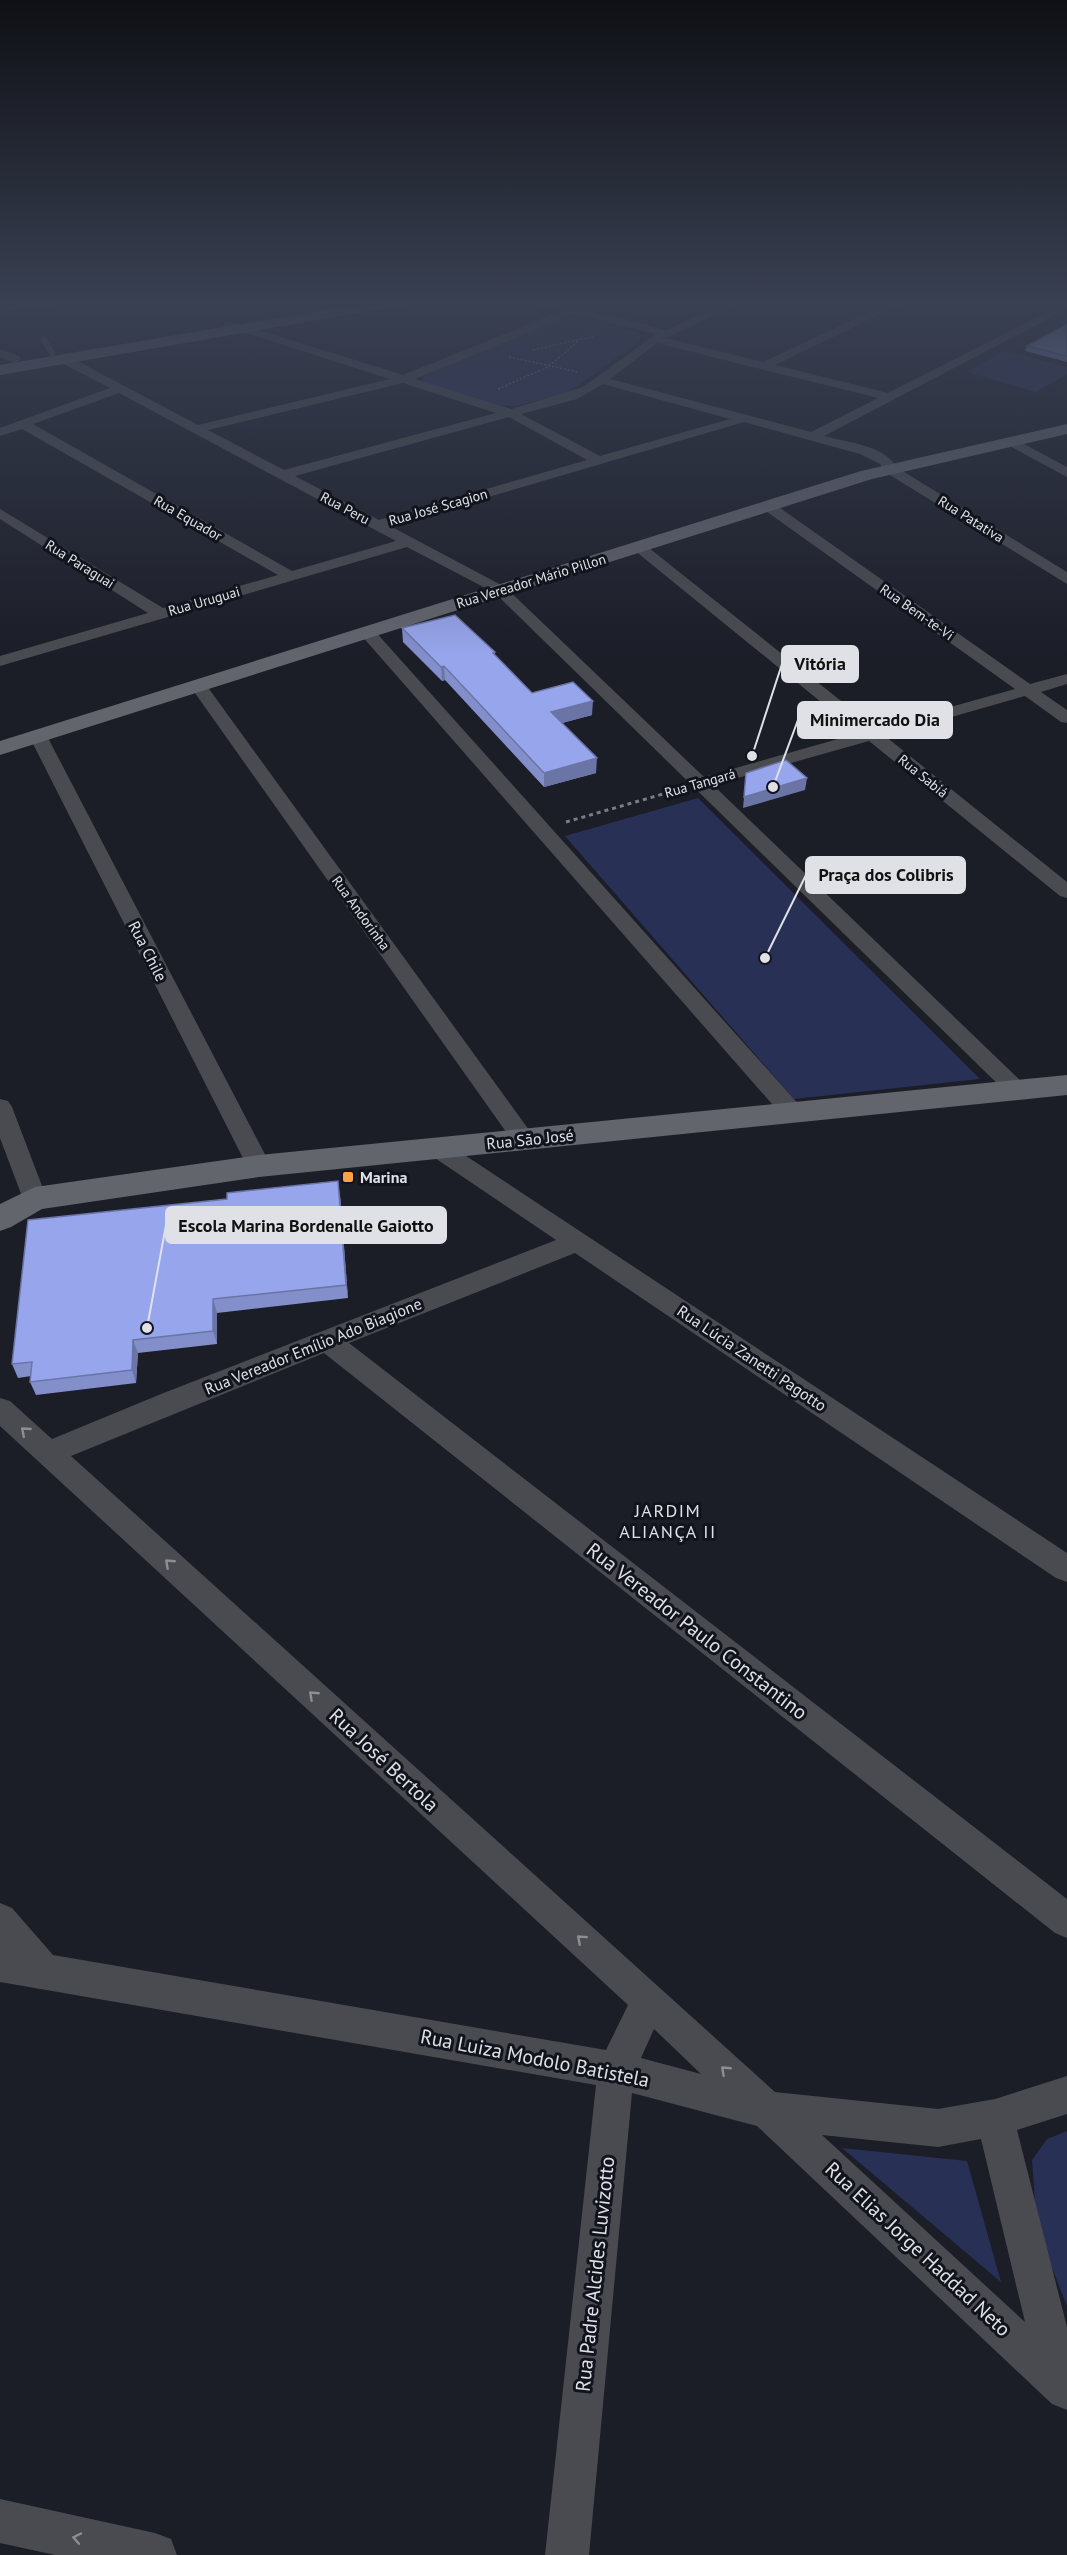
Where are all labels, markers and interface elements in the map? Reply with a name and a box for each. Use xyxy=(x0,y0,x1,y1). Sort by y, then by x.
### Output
street label: Rua José Scagion xyxy=(387,484,489,530)
street label: Rua Peru xyxy=(317,488,373,528)
street label: Rua Equador xyxy=(151,491,225,545)
street label: Rua Patativa xyxy=(935,492,1007,546)
street label: Rua Paraguai xyxy=(42,536,118,592)
street label: Rua Vereador Mário Pillon xyxy=(454,550,608,612)
street label: Rua Bem-te-Vi xyxy=(877,580,957,644)
street label: Rua Uruguai xyxy=(166,582,242,620)
callout: Vitória xyxy=(782,646,858,682)
text: Vitória xyxy=(793,652,846,675)
callout: Minimercado Dia xyxy=(798,702,952,738)
text: Minimercado Dia xyxy=(810,708,940,731)
street label: Rua Sabiá xyxy=(894,750,952,802)
street label: Rua Tangará xyxy=(662,764,738,802)
callout: Praça dos Colibris xyxy=(806,857,965,893)
text: Praça dos Colibris xyxy=(818,863,954,886)
street label: Rua Andorinha xyxy=(328,872,394,954)
street label: Rua Chile xyxy=(124,917,172,985)
street label: Rua São José xyxy=(485,1124,575,1154)
place label: Marina xyxy=(360,1167,407,1187)
marker: Marina xyxy=(341,1170,355,1184)
callout: Escola Marina Bordenalle Gaiotto xyxy=(166,1207,446,1243)
text: Escola Marina Bordenalle Gaiotto xyxy=(178,1214,434,1237)
street label: Rua Vereador Emílio Ado Biagione xyxy=(202,1293,424,1399)
street label: Rua Lúcia Zanetti Pagotto xyxy=(674,1301,830,1415)
one-way arrow xyxy=(21,1427,32,1438)
district label: JARDIM ALIANÇA II xyxy=(619,1499,717,1543)
street label: Rua Vereador Paulo Constantino xyxy=(581,1537,813,1725)
one-way arrow xyxy=(165,1559,176,1570)
one-way arrow xyxy=(309,1691,320,1702)
street label: Rua José Bertola xyxy=(324,1703,444,1817)
one-way arrow xyxy=(577,1935,588,1946)
street label: Rua Luiza Modolo Batistela xyxy=(418,2023,652,2093)
one-way arrow xyxy=(721,2067,732,2078)
street label: Rua Padre Alcides Luvizotto xyxy=(570,2155,620,2393)
street label: Rua Elias Jorge Haddad Neto xyxy=(820,2156,1016,2342)
one-way arrow xyxy=(72,2532,82,2545)

